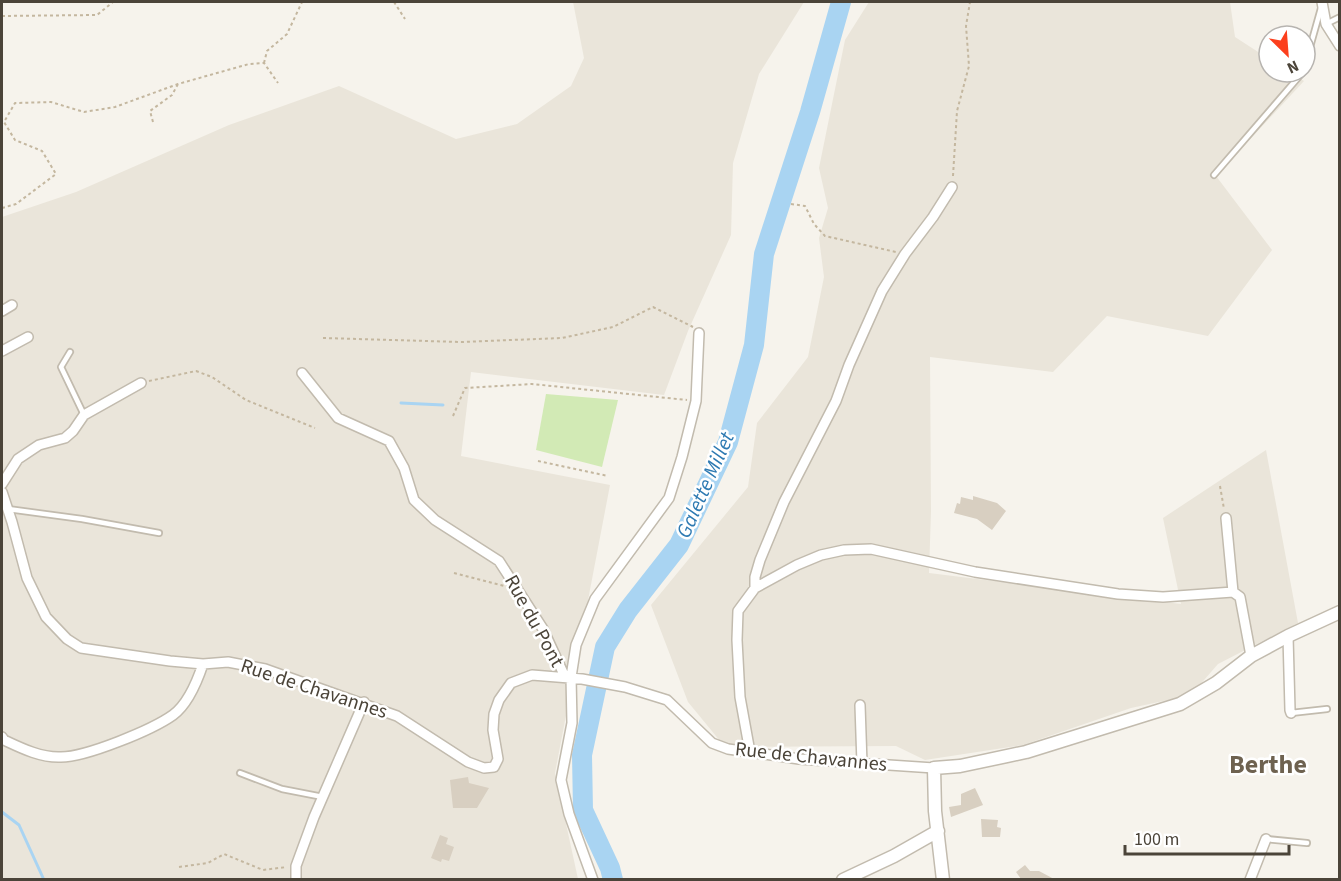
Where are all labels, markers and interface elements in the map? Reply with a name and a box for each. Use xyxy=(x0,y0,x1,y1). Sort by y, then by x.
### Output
north arrow xyxy=(1257,24,1317,84)
text: N xyxy=(1283,54,1302,79)
water label: Galette Millet xyxy=(668,426,742,543)
street label: Rue du Pont xyxy=(497,570,571,672)
street label: Rue de Chavannes xyxy=(237,652,391,726)
street label: Rue de Chavannes xyxy=(734,735,888,779)
district label: Berthe xyxy=(1229,746,1307,783)
scale bar xyxy=(1125,818,1288,856)
text: 100 m xyxy=(1134,827,1179,852)

